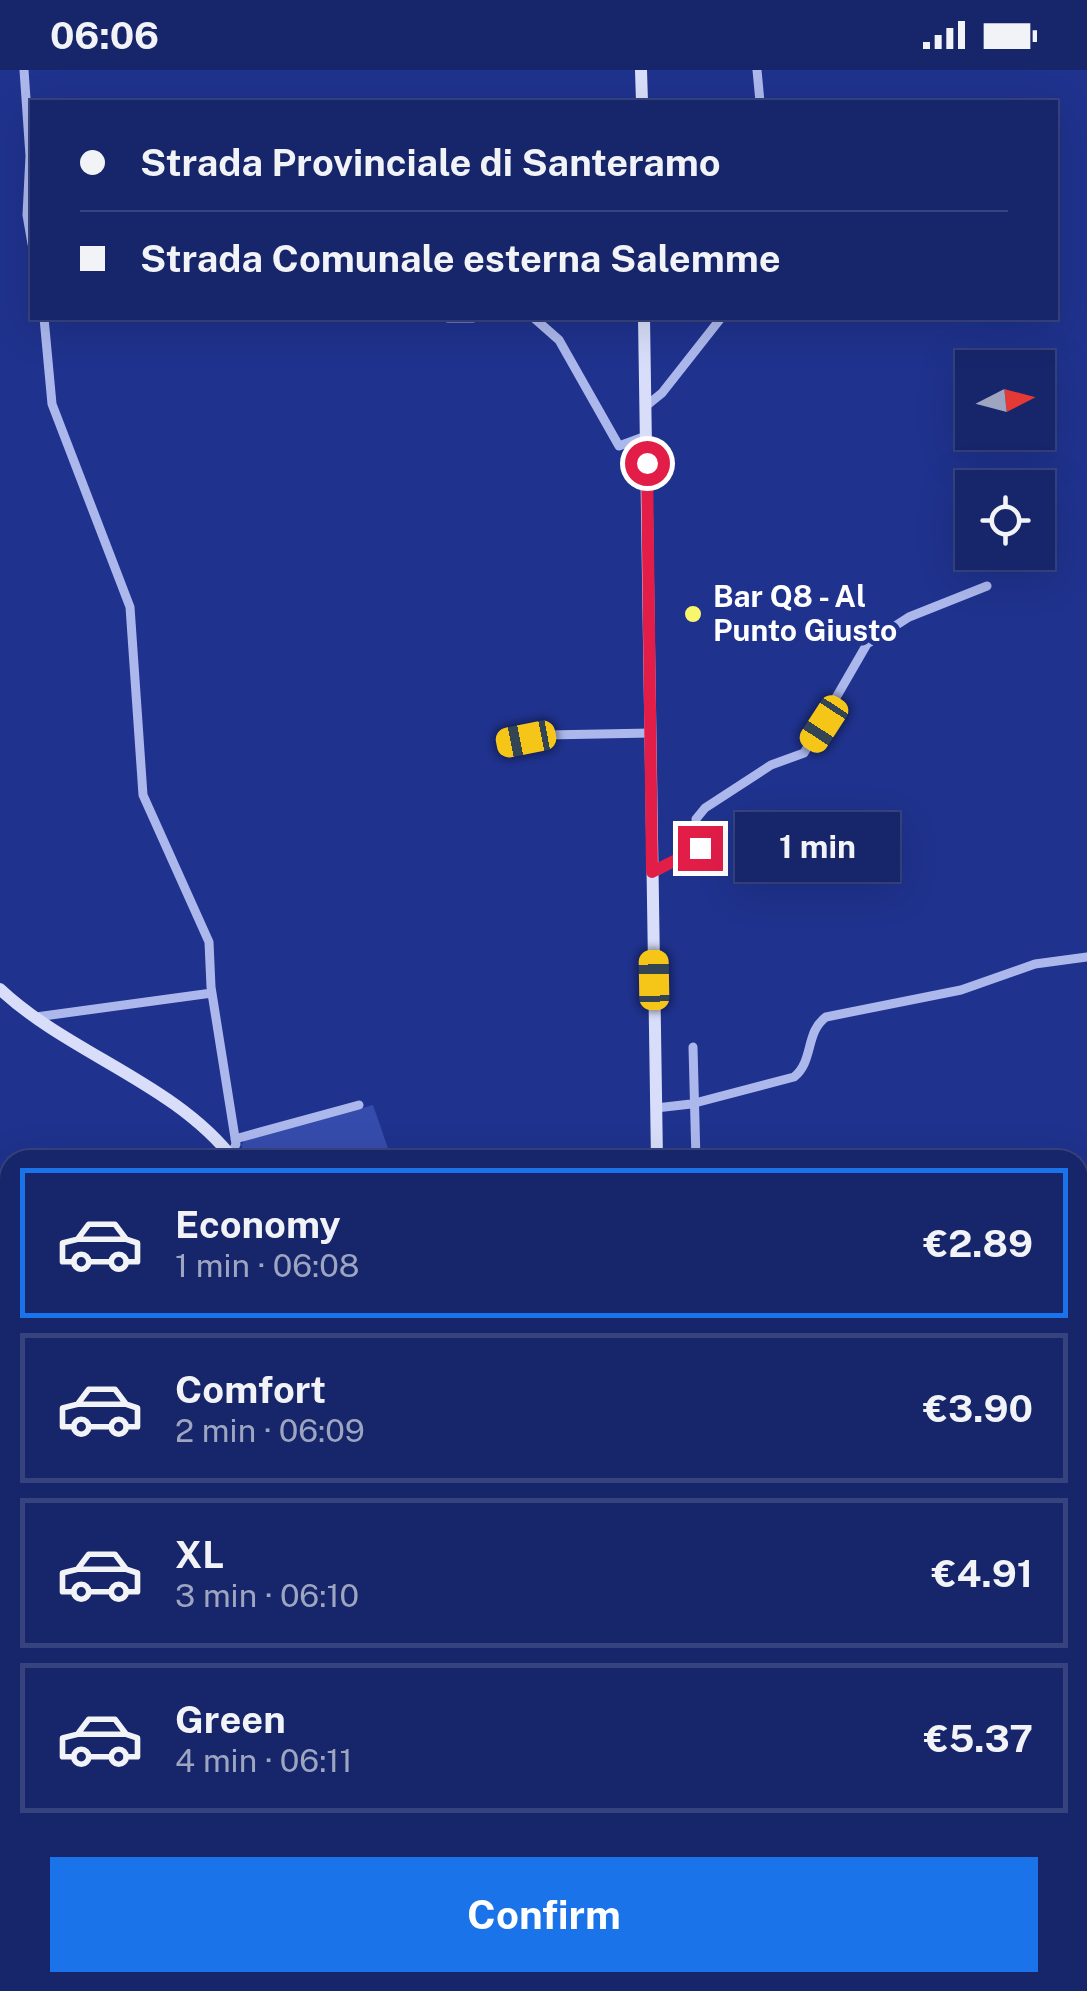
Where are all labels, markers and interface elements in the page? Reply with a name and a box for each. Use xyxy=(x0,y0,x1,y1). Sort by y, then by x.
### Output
text: 06:06 xyxy=(50,13,159,58)
text: Strada Provinciale di Santeramo xyxy=(140,140,721,185)
text: Strada Comunale esterna Salemme xyxy=(140,236,781,281)
north arrow xyxy=(955,350,1055,450)
map controls xyxy=(955,350,1055,570)
route start xyxy=(625,441,670,486)
button: locate xyxy=(955,470,1055,570)
place label: Bar Q8 - Al Punto Giusto xyxy=(713,578,897,648)
marker: Bar Q8 - Al Punto Giusto xyxy=(682,603,704,625)
car xyxy=(795,691,853,757)
car xyxy=(494,719,558,759)
callout: 1 min xyxy=(735,813,900,883)
route end xyxy=(678,826,723,871)
text: 1 min xyxy=(779,828,856,865)
car xyxy=(638,950,670,1010)
icon: car xyxy=(55,1198,145,1288)
text: Economy xyxy=(175,1202,341,1247)
text: €2.89 xyxy=(923,1221,1033,1266)
text: 1 min · 06:08 xyxy=(175,1247,359,1284)
icon: car xyxy=(55,1363,145,1453)
text: Comfort xyxy=(175,1367,326,1412)
text: €3.90 xyxy=(923,1386,1033,1431)
text: 2 min · 06:09 xyxy=(175,1412,365,1449)
icon: car xyxy=(55,1528,145,1618)
text: XL xyxy=(175,1532,224,1577)
text: €4.91 xyxy=(932,1551,1033,1596)
text: 3 min · 06:10 xyxy=(175,1577,359,1614)
icon: car xyxy=(55,1693,145,1783)
text: Green xyxy=(175,1697,286,1742)
text: €5.37 xyxy=(924,1716,1033,1761)
text: 4 min · 06:11 xyxy=(175,1742,352,1779)
button: Confirm xyxy=(50,1857,1038,1972)

